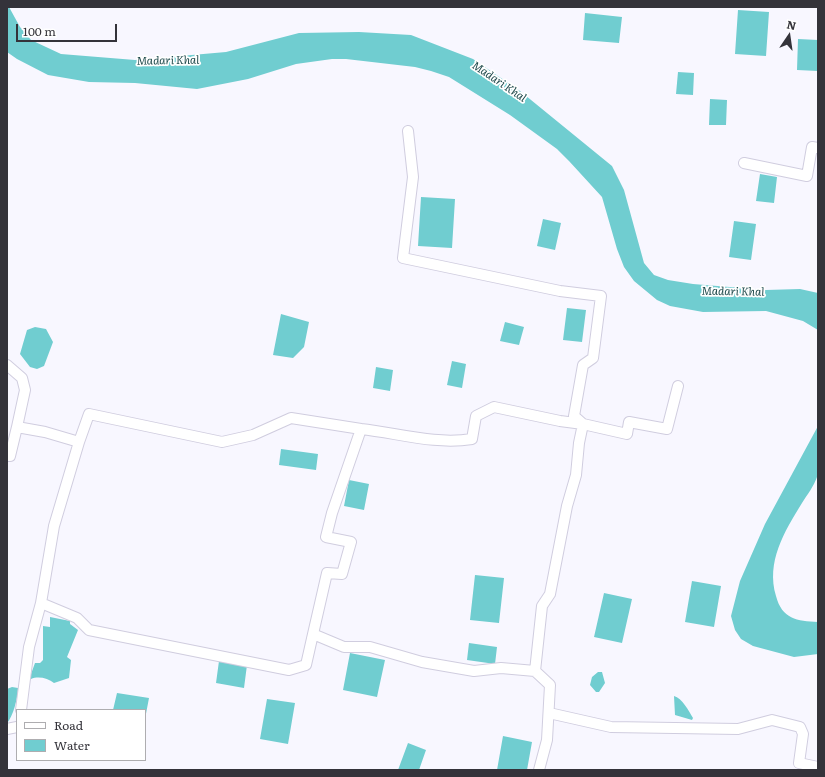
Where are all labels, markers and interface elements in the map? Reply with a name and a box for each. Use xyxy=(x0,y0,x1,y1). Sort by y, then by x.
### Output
text: N xyxy=(785,15,798,33)
scale bar xyxy=(18,16,119,42)
north arrow xyxy=(769,16,809,56)
text: 100 m xyxy=(23,22,56,40)
water label: Madari Khal xyxy=(137,54,199,68)
water label: Madari Khal xyxy=(469,59,529,105)
water label: Madari Khal xyxy=(702,285,764,299)
legend xyxy=(16,709,146,761)
text: Road xyxy=(54,716,83,734)
text: Water xyxy=(54,736,90,754)

